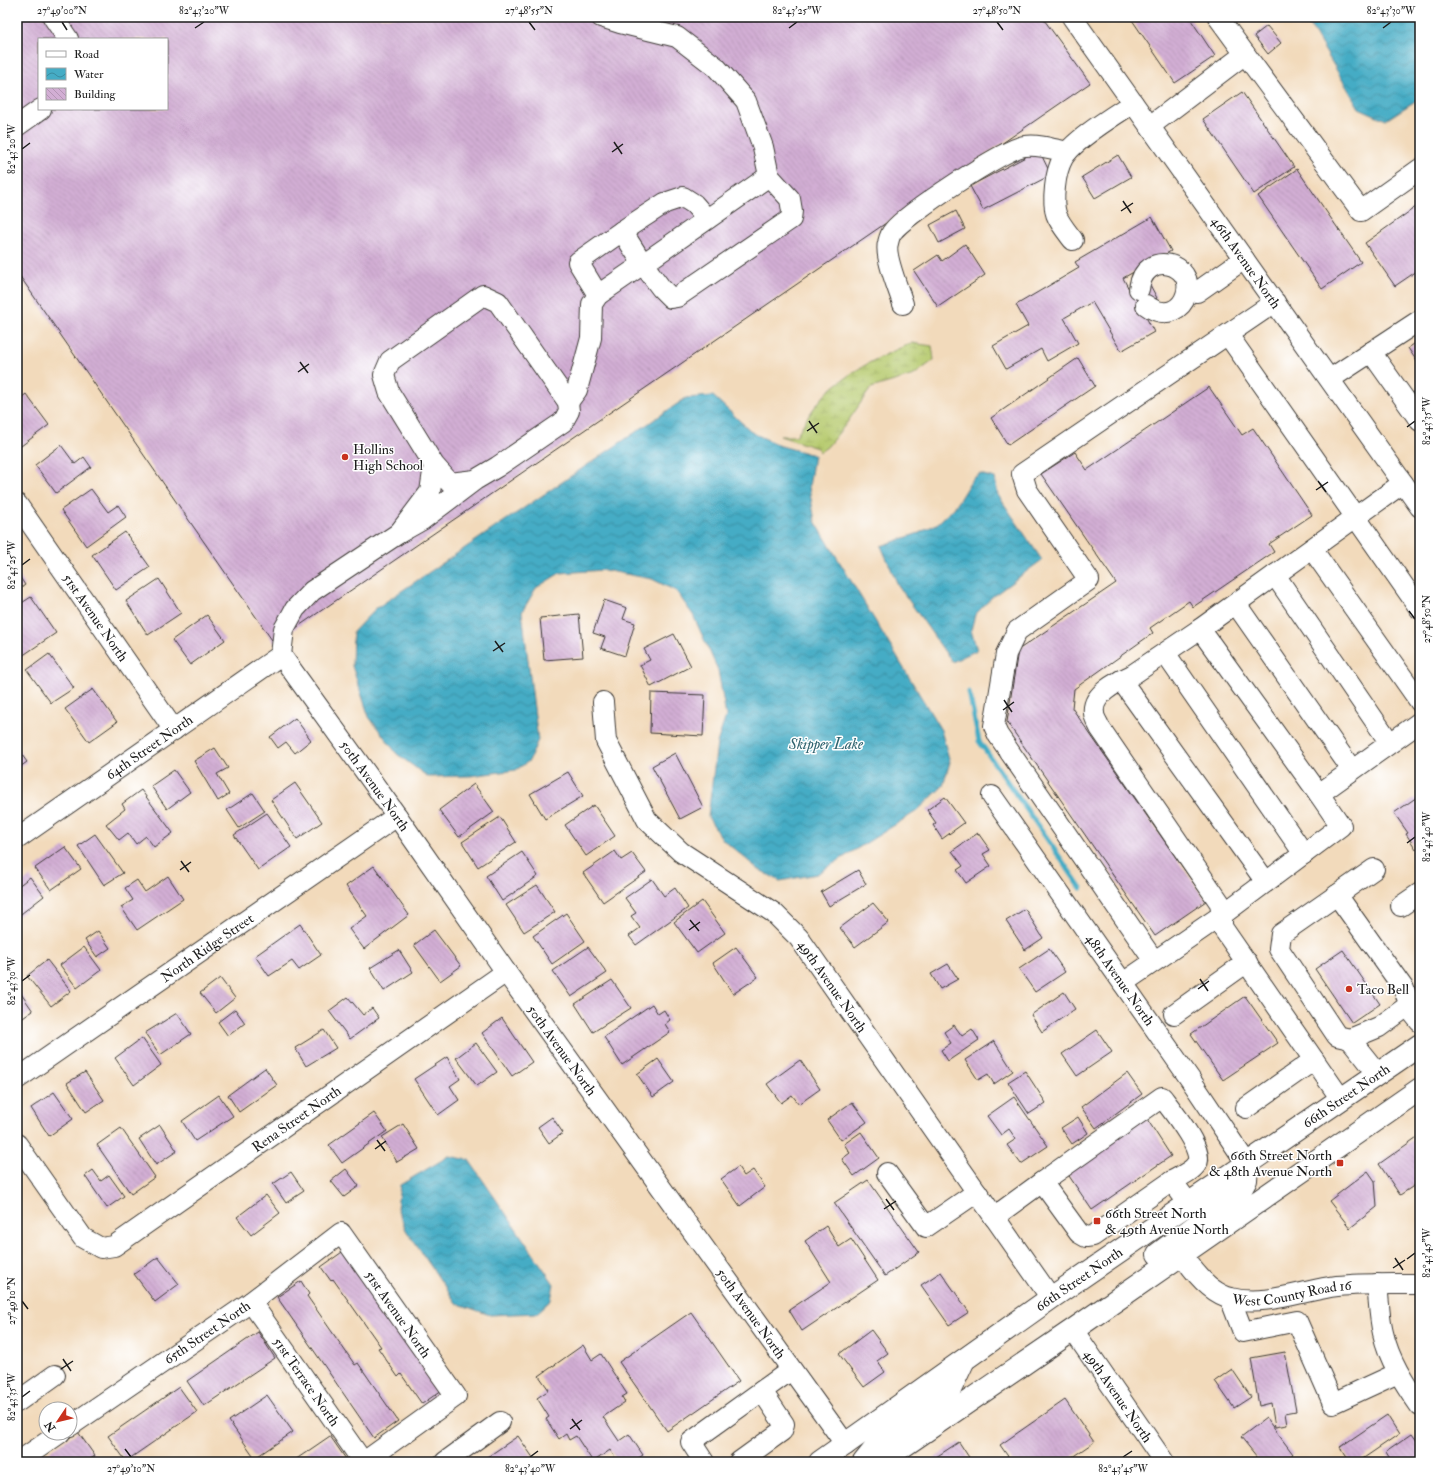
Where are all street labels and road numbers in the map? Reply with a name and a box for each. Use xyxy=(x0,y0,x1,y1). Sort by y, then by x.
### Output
street label: 46th Avenue North xyxy=(1207,213,1285,313)
street label: 51st Avenue North xyxy=(59,570,132,665)
street label: 64th Street North xyxy=(103,711,197,784)
street label: 50th Avenue North xyxy=(336,737,413,835)
street label: North Ridge Street xyxy=(158,910,257,986)
street label: 48th Avenue North xyxy=(1082,930,1158,1030)
street label: 49th Avenue North xyxy=(794,937,871,1036)
street label: 50th Avenue North xyxy=(523,1002,600,1100)
street label: 66th Street North xyxy=(1300,1060,1394,1132)
street label: Rena Street North xyxy=(249,1082,345,1156)
street label: 66th Street North xyxy=(1032,1243,1126,1315)
street label: 50th Avenue North xyxy=(713,1265,790,1363)
street label: 51st Avenue North xyxy=(361,1267,435,1362)
street label: West County Road 16 xyxy=(1230,1277,1353,1310)
street label: 65th Street North xyxy=(161,1297,254,1368)
street label: 51st Terrace North xyxy=(269,1334,344,1430)
street label: 49th Avenue North xyxy=(1080,1346,1156,1446)

